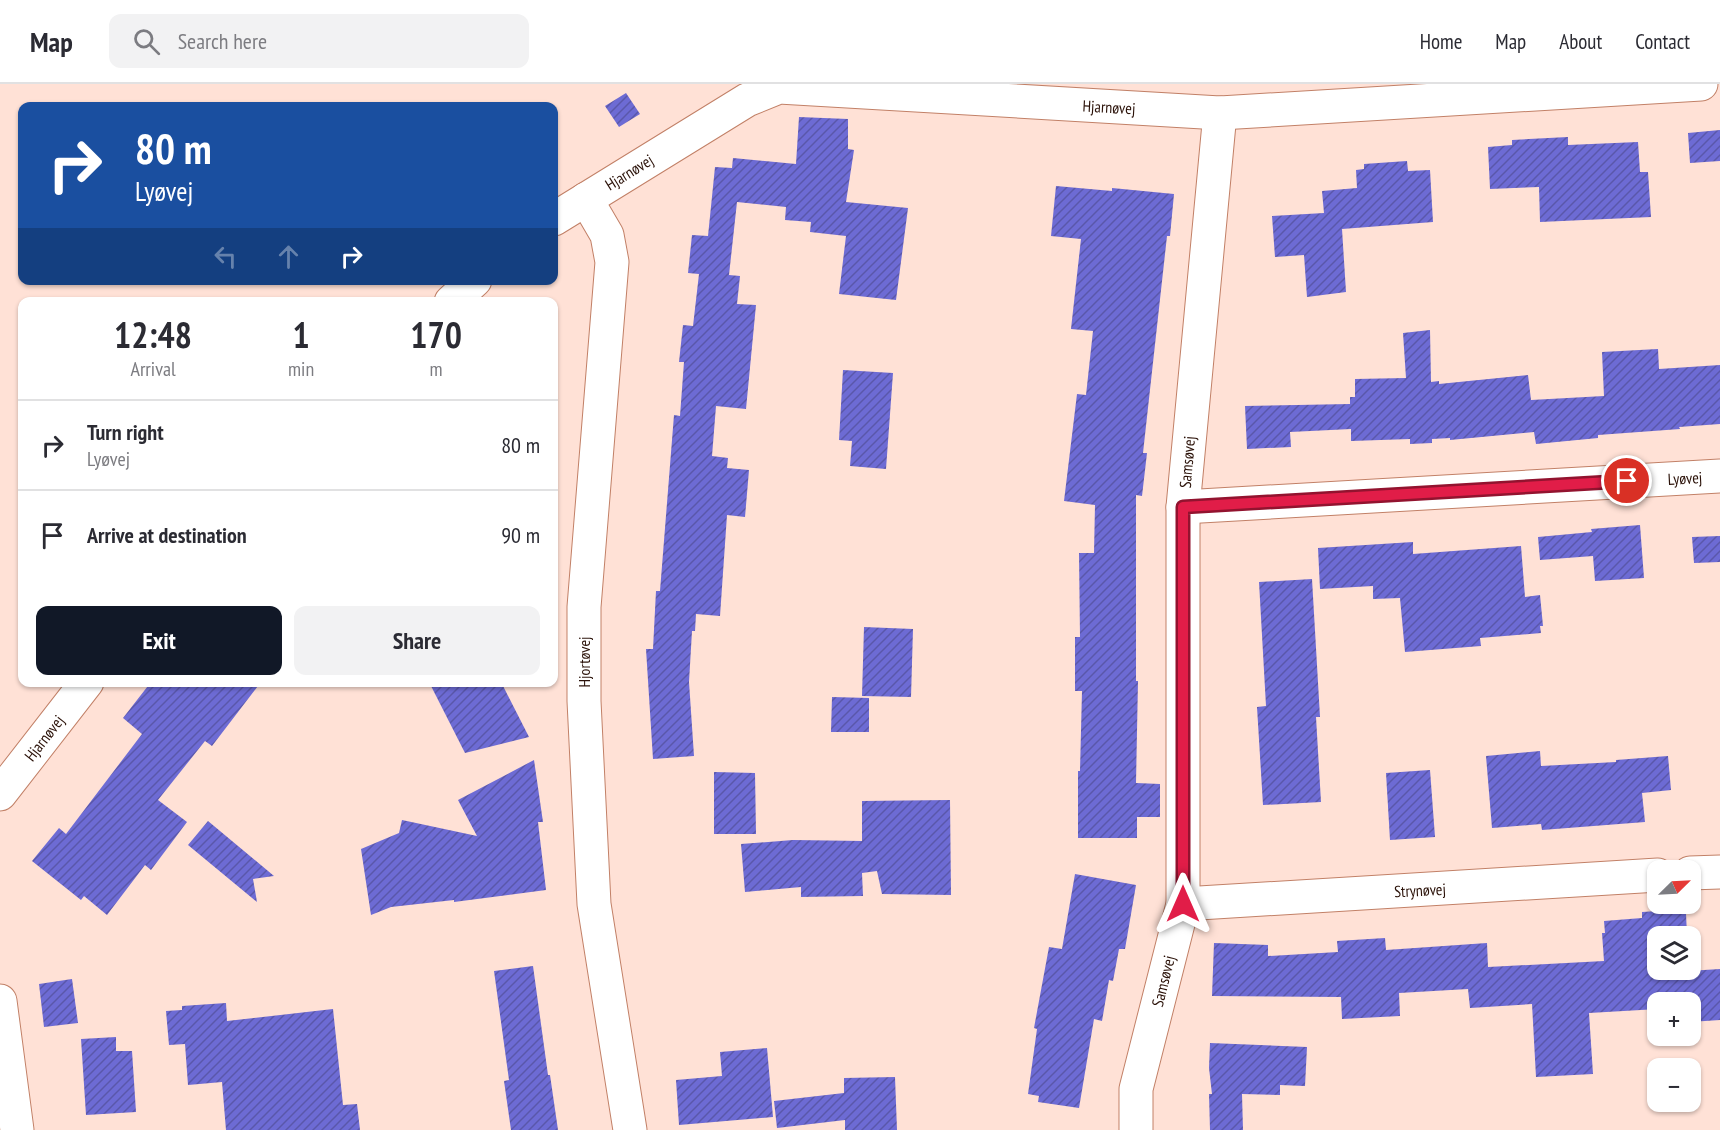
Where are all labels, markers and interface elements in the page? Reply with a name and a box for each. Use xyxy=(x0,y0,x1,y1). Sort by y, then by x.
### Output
search box xyxy=(109,14,529,68)
text: Map xyxy=(30,23,73,60)
icon: search xyxy=(130,25,163,58)
text: Search here xyxy=(178,27,267,55)
text: Home xyxy=(1420,28,1462,55)
text: Map xyxy=(1495,28,1526,55)
text: About xyxy=(1559,28,1602,55)
text: Contact xyxy=(1635,28,1690,55)
street label: Hjarnøvej xyxy=(1082,96,1136,118)
text: 80 m xyxy=(135,121,212,176)
icon: right xyxy=(36,126,114,204)
street label: Hjarnøvej xyxy=(601,150,657,194)
text: Lyøvej xyxy=(135,174,193,208)
icon: left xyxy=(209,240,242,273)
icon: ahead xyxy=(272,240,305,273)
icon: right xyxy=(335,240,368,273)
text: 12:48 xyxy=(114,311,192,358)
text: 1 xyxy=(292,311,310,358)
text: 170 xyxy=(410,311,462,358)
text: Arrival xyxy=(130,356,176,382)
text: min xyxy=(288,356,314,382)
text: m xyxy=(430,356,443,382)
text: Turn right xyxy=(87,418,164,446)
icon: right xyxy=(36,429,69,462)
text: 80 m xyxy=(501,431,540,459)
street label: Samsøvej xyxy=(1175,435,1199,489)
text: Lyøvej xyxy=(87,446,130,472)
pin xyxy=(1601,455,1652,506)
icon: arrive xyxy=(1610,464,1643,497)
street label: Lyøvej xyxy=(1667,467,1703,489)
icon: arrive xyxy=(36,519,69,552)
text: Arrive at destination xyxy=(87,521,247,549)
text: 90 m xyxy=(501,521,540,549)
button: Exit xyxy=(36,606,282,675)
button: Share xyxy=(294,606,540,675)
street label: Hjortøvej xyxy=(574,636,594,688)
street label: Hjarnøvej xyxy=(20,711,68,765)
north arrow xyxy=(1647,860,1701,914)
map controls xyxy=(1647,860,1701,1112)
position arrow xyxy=(1151,872,1215,936)
street label: Strynøvej xyxy=(1394,879,1446,901)
button: layers xyxy=(1647,926,1701,980)
street label: Samsøvej xyxy=(1147,953,1179,1009)
button: + xyxy=(1647,992,1701,1046)
button: − xyxy=(1647,1058,1701,1112)

